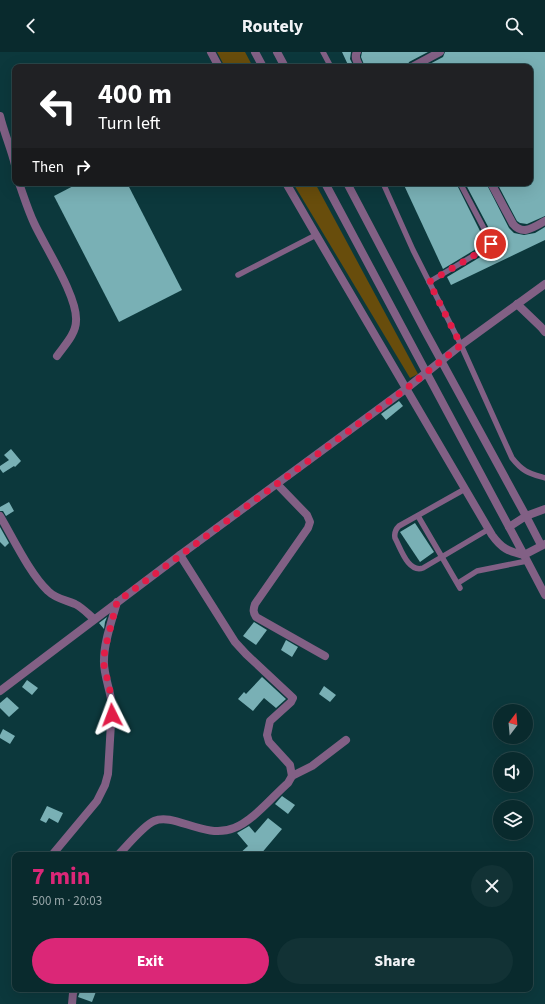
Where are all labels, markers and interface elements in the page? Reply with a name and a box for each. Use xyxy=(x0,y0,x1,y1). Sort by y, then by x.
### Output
text: Routely xyxy=(242,14,303,39)
icon: back xyxy=(20,15,42,37)
icon: search xyxy=(503,15,525,37)
text: 400 m xyxy=(98,74,172,114)
icon: left xyxy=(32,80,84,132)
text: Turn left xyxy=(98,111,160,136)
icon: right xyxy=(72,156,94,178)
text: Then xyxy=(32,157,64,178)
pin xyxy=(474,227,508,261)
icon: arrive xyxy=(480,233,502,255)
position arrow xyxy=(91,694,133,736)
north arrow xyxy=(493,704,533,744)
map controls xyxy=(493,704,533,840)
button: sound xyxy=(493,752,533,792)
button: layers xyxy=(493,800,533,840)
text: 7 min xyxy=(32,859,90,894)
button: close xyxy=(471,865,513,907)
text: 500 m · 20:03 xyxy=(32,892,102,910)
button: Exit xyxy=(32,938,269,984)
button: Share xyxy=(277,938,513,984)

